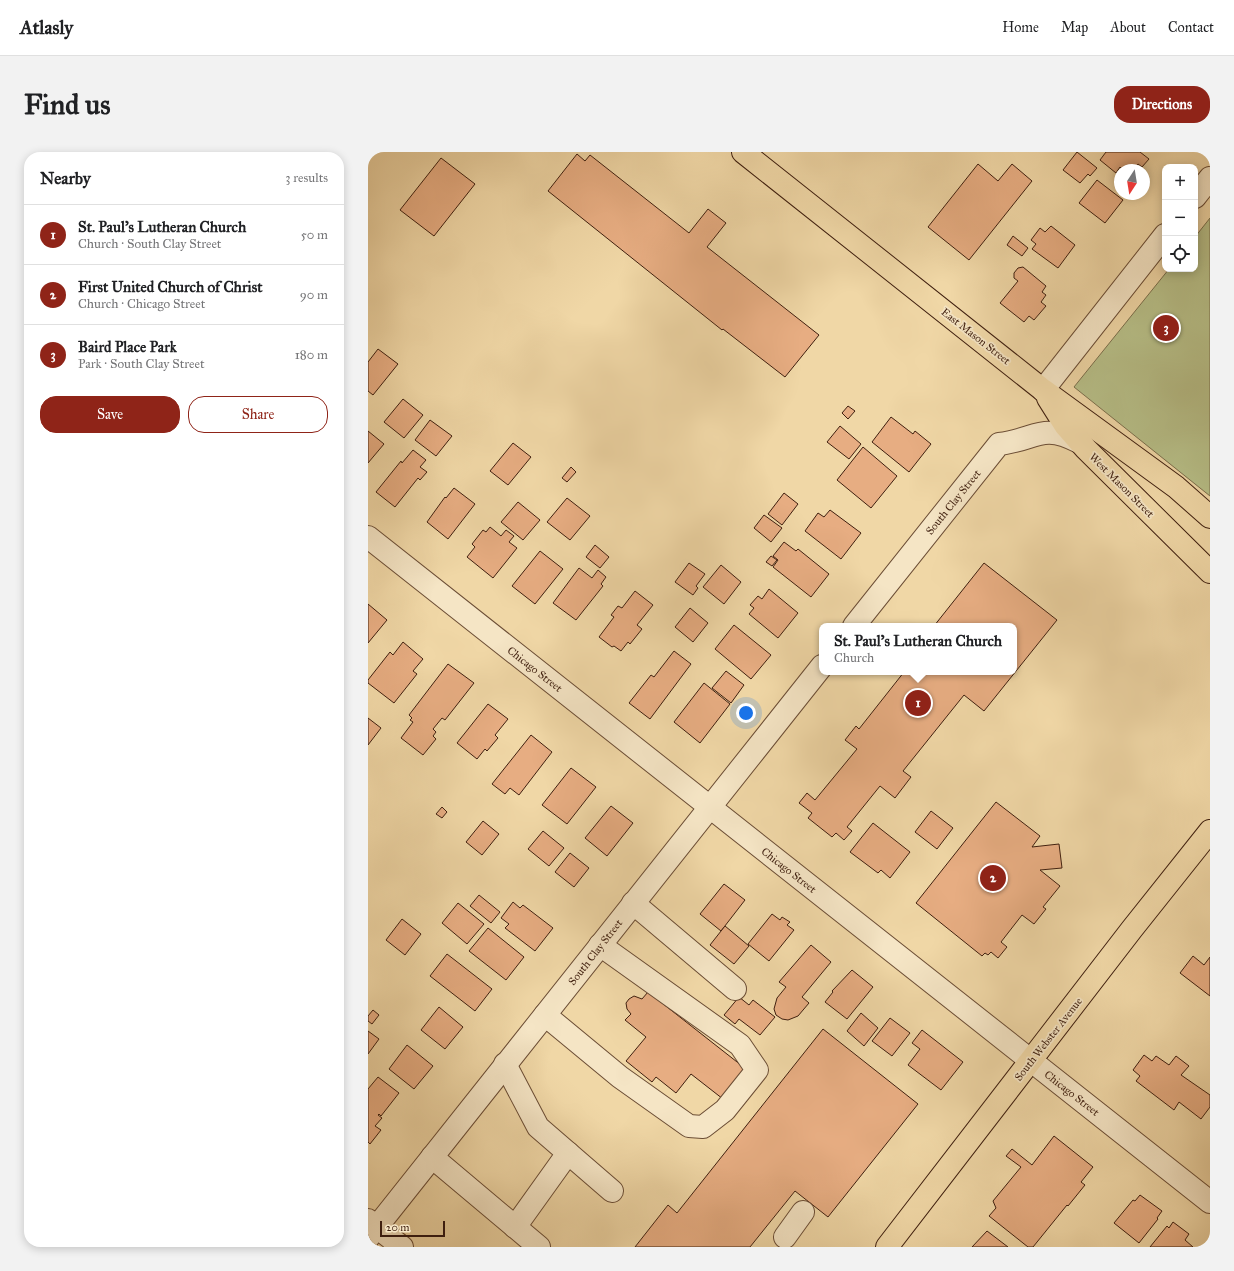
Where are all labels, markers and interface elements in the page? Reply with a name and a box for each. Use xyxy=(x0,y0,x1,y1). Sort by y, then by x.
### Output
text: Atlasly xyxy=(20,16,73,39)
text: Home xyxy=(1002,19,1039,36)
text: Map xyxy=(1061,19,1088,36)
text: About xyxy=(1110,19,1146,36)
text: Contact xyxy=(1168,19,1214,36)
button: Directions xyxy=(1114,86,1210,123)
text: Find us xyxy=(24,87,110,122)
north arrow xyxy=(1114,164,1150,200)
map controls xyxy=(1162,164,1198,272)
button: + xyxy=(1162,164,1198,200)
text: Nearby xyxy=(40,168,91,189)
text: 3 results xyxy=(285,170,328,186)
button: − xyxy=(1162,200,1198,236)
text: St. Paul's Lutheran Church xyxy=(78,218,246,236)
text: 1 xyxy=(50,227,56,243)
text: 50 m xyxy=(301,227,328,243)
text: Church · South Clay Street xyxy=(78,236,221,252)
button: locate xyxy=(1162,236,1198,272)
text: First United Church of Christ xyxy=(78,278,262,296)
text: 2 xyxy=(50,287,56,303)
text: 90 m xyxy=(300,287,328,303)
text: Church · Chicago Street xyxy=(78,296,205,312)
street label: East Mason Street xyxy=(939,305,1013,367)
pin: 3 xyxy=(1153,313,1179,343)
text: Baird Place Park xyxy=(78,338,177,356)
text: 3 xyxy=(50,347,56,363)
text: 180 m xyxy=(295,347,328,363)
text: Park · South Clay Street xyxy=(78,356,205,372)
button: Save xyxy=(40,396,180,433)
button: Share xyxy=(188,396,328,433)
street label: West Mason Street xyxy=(1087,450,1157,520)
street label: South Clay Street xyxy=(923,467,984,538)
popup xyxy=(819,623,1017,675)
text: St. Paul's Lutheran Church xyxy=(834,632,1002,650)
street label: Chicago Street xyxy=(505,644,565,695)
text: Church xyxy=(834,650,874,666)
pin: 1 xyxy=(905,688,931,718)
your location xyxy=(736,703,756,723)
street label: Chicago Street xyxy=(759,845,819,896)
pin: 2 xyxy=(980,863,1006,893)
street label: South Clay Street xyxy=(566,917,625,988)
street label: South Webster Avenue xyxy=(1012,995,1085,1084)
street label: Chicago Street xyxy=(1042,1068,1102,1119)
scale bar xyxy=(380,1219,445,1238)
text: 20 m xyxy=(386,1221,409,1234)

